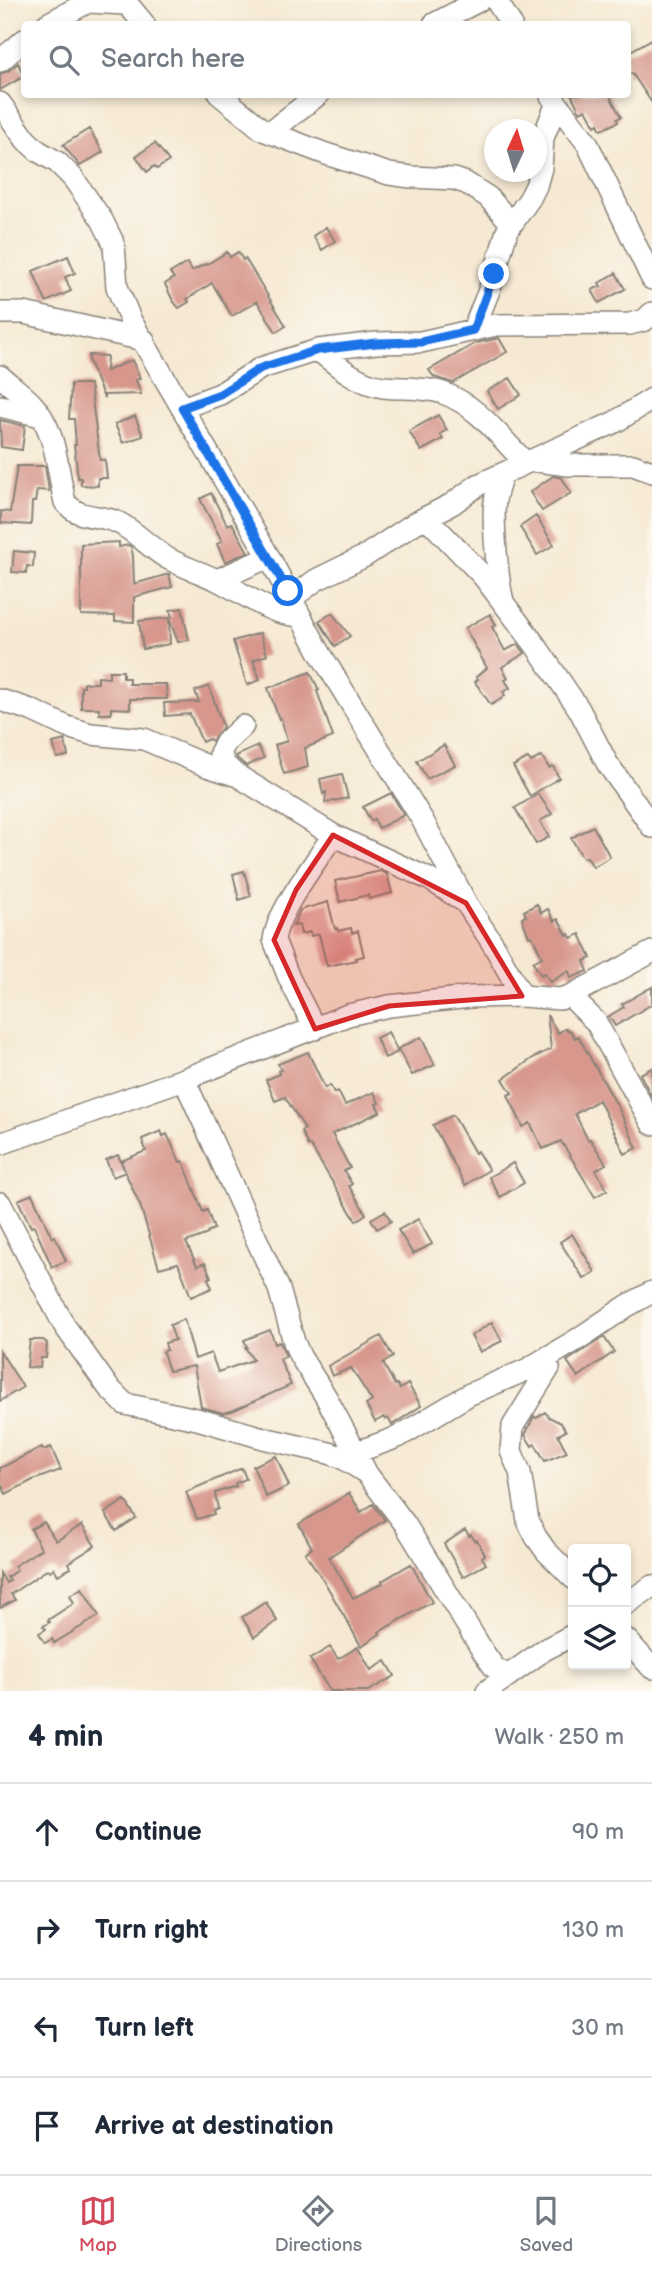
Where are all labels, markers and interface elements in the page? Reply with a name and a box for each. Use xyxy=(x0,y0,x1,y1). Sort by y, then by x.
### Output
search box xyxy=(21,21,631,98)
icon: search xyxy=(45,41,83,79)
text: Search here xyxy=(101,44,245,75)
north arrow xyxy=(484,119,547,182)
route end xyxy=(478,258,509,289)
route start xyxy=(272,575,303,606)
map controls xyxy=(568,1544,631,1670)
button: locate xyxy=(568,1544,631,1607)
button: layers xyxy=(568,1607,631,1670)
text: 4 min xyxy=(28,1719,103,1755)
text: Walk · 250 m xyxy=(494,1723,624,1751)
icon: ahead xyxy=(28,1813,66,1851)
text: Continue xyxy=(95,1817,202,1848)
text: 90 m xyxy=(572,1818,624,1846)
icon: right xyxy=(28,1911,66,1949)
text: Turn right xyxy=(95,1915,208,1946)
text: 130 m xyxy=(562,1916,624,1944)
icon: left xyxy=(28,2009,66,2047)
text: Turn left xyxy=(95,2013,194,2044)
text: 30 m xyxy=(571,2014,624,2042)
icon: arrive xyxy=(28,2107,66,2145)
text: Arrive at destination xyxy=(95,2111,334,2142)
tab: Map xyxy=(79,2192,117,2257)
tab: Directions xyxy=(275,2192,362,2257)
tab: Saved xyxy=(520,2192,573,2257)

